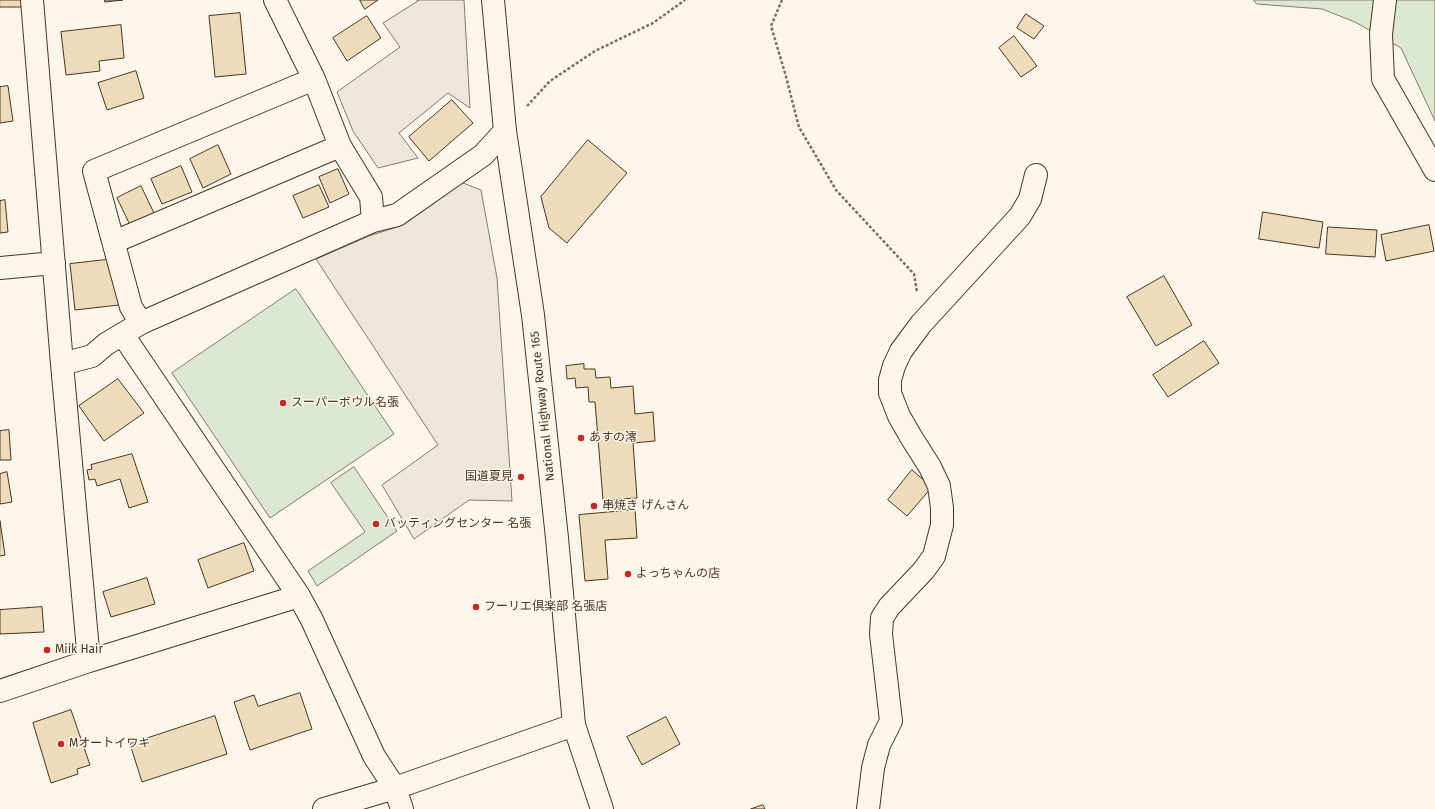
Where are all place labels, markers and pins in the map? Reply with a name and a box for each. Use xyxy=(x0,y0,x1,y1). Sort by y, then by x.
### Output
place label: スーパーボウル名張 xyxy=(291,396,399,410)
marker: スーパーボウル名張 xyxy=(278,398,288,408)
place label: あすの澪 xyxy=(589,431,637,445)
marker: あすの澪 xyxy=(576,433,586,443)
place label: 国道夏見 xyxy=(465,470,513,484)
marker: 国道夏見 xyxy=(516,472,526,482)
place label: 串焼き げんさん xyxy=(602,499,689,513)
marker: 串焼き げんさん xyxy=(589,501,599,511)
place label: バッティングセンター 名張 xyxy=(384,517,531,531)
marker: バッティングセンター 名張 xyxy=(371,519,381,529)
place label: よっちゃんの店 xyxy=(636,567,720,581)
marker: よっちゃんの店 xyxy=(623,569,633,579)
place label: フーリエ倶楽部 名張店 xyxy=(484,600,607,614)
marker: フーリエ倶楽部 名張店 xyxy=(471,602,481,612)
place label: Miik Hair xyxy=(55,643,103,657)
marker: Miik Hair xyxy=(42,645,52,655)
place label: Mオートイワキ xyxy=(69,737,150,751)
marker: Mオートイワキ xyxy=(56,739,66,749)

